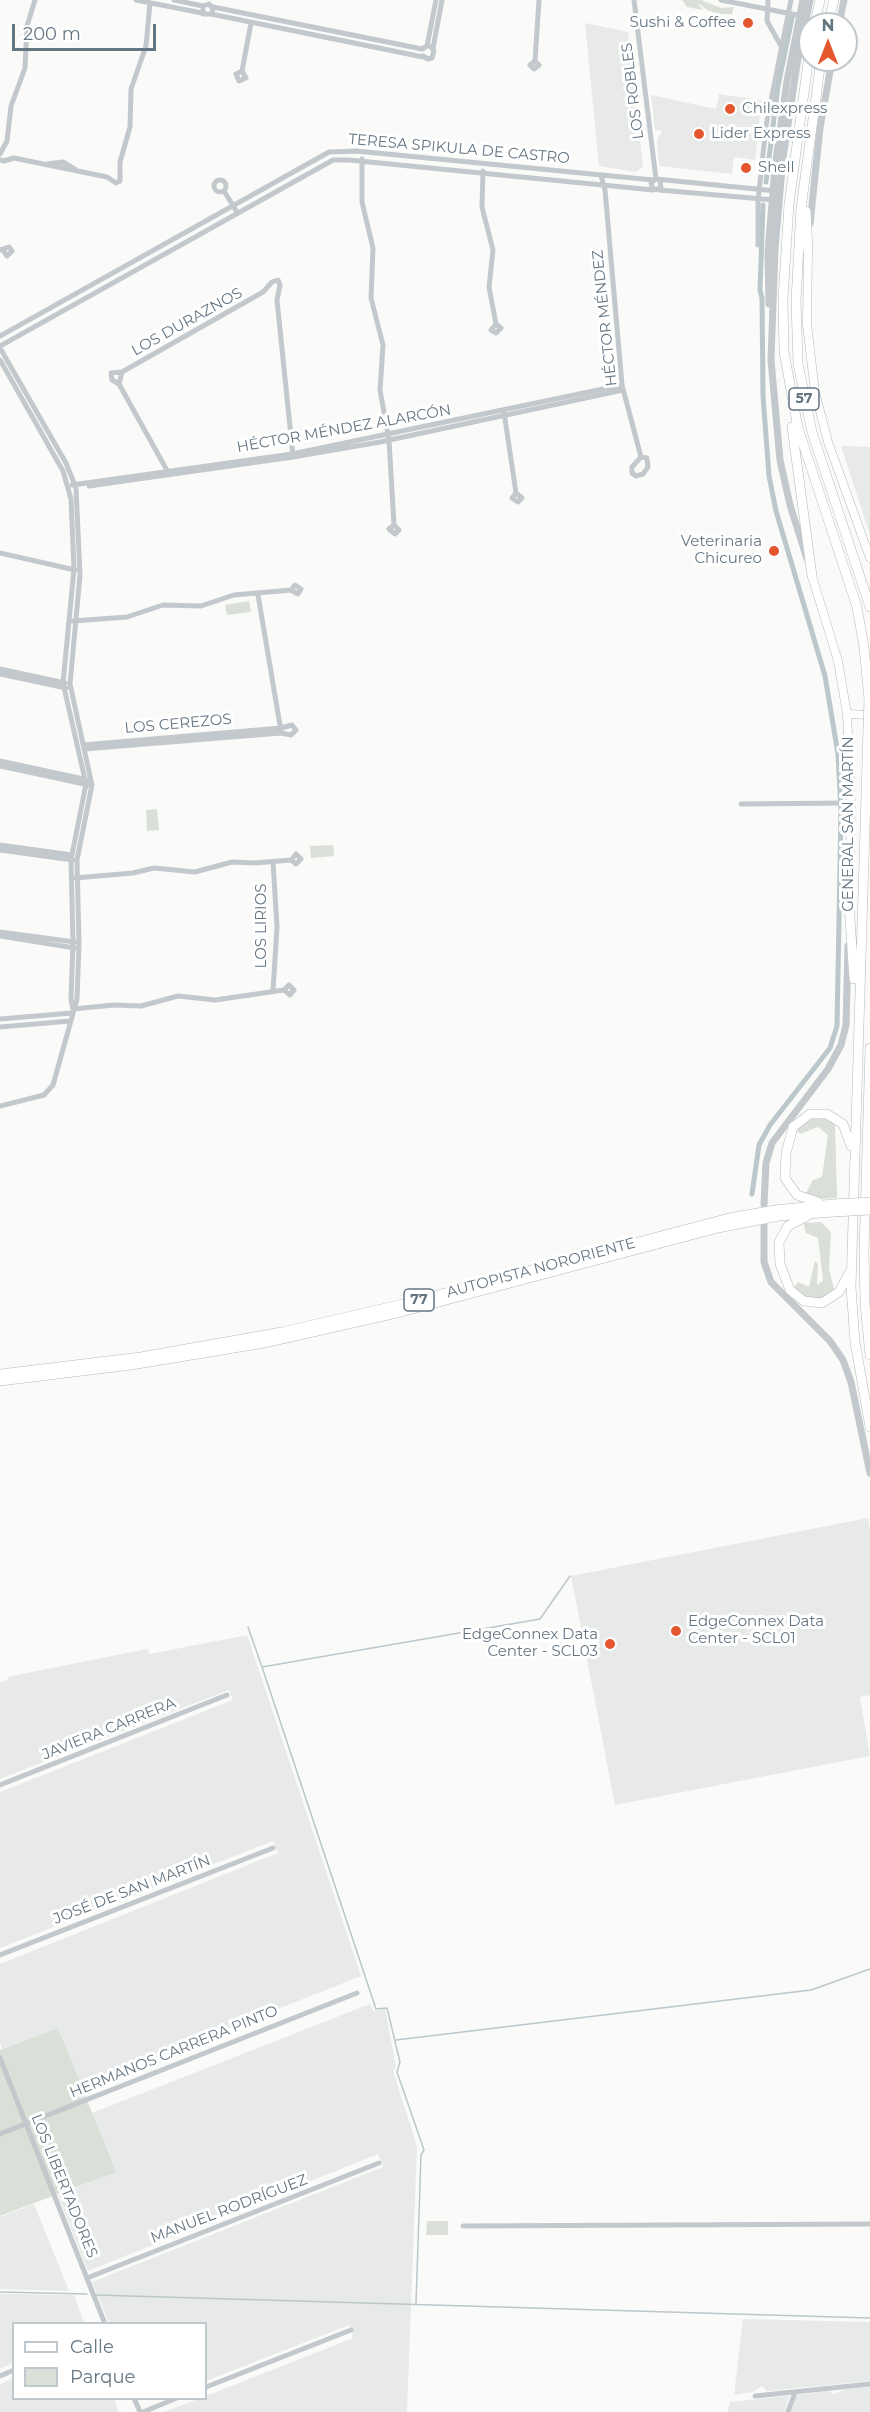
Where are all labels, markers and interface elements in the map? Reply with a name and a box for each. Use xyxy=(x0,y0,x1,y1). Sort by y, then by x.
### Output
scale bar xyxy=(15,12,159,50)
north arrow xyxy=(798,12,858,72)
place label: Sushi & Coffee xyxy=(629,14,736,32)
marker: Sushi & Coffee xyxy=(741,16,755,30)
text: N xyxy=(822,16,834,35)
text: 200 m xyxy=(23,23,81,45)
street label: LOS ROBLES xyxy=(618,42,648,140)
place label: Chilexpress xyxy=(742,100,827,118)
marker: Chilexpress xyxy=(723,102,737,116)
place label: Lider Express xyxy=(711,125,811,143)
marker: Lider Express xyxy=(692,127,706,141)
street label: TERESA SPIKULA DE CASTRO xyxy=(347,130,571,168)
place label: Shell xyxy=(758,159,794,177)
marker: Shell xyxy=(739,161,753,175)
street label: HÉCTOR MÉNDEZ xyxy=(589,249,621,387)
street label: LOS DURAZNOS xyxy=(128,284,246,360)
road number: 57 xyxy=(789,388,819,410)
street label: HÉCTOR MÉNDEZ ALARCÓN xyxy=(235,401,453,457)
place label: Veterinaria Chicureo xyxy=(681,533,762,568)
marker: Veterinaria Chicureo xyxy=(767,544,781,558)
street label: LOS CEREZOS xyxy=(124,710,232,738)
street label: GENERAL SAN MARTÍN xyxy=(840,736,858,912)
street label: LOS LIRIOS xyxy=(253,884,271,968)
street label: AUTOPISTA NORORIENTE xyxy=(445,1234,637,1302)
road number: 77 xyxy=(404,1289,434,1311)
place label: EdgeConnex Data Center - SCL01 xyxy=(688,1613,824,1648)
marker: EdgeConnex Data Center - SCL01 xyxy=(669,1624,683,1638)
place label: EdgeConnex Data Center - SCL03 xyxy=(462,1626,598,1661)
marker: EdgeConnex Data Center - SCL03 xyxy=(603,1637,617,1651)
street label: JAVIERA CARRERA xyxy=(40,1694,178,1764)
street label: JOSÉ DE SAN MARTÍN xyxy=(51,1852,213,1928)
street label: HERMANOS CARRERA PINTO xyxy=(67,2002,281,2102)
street label: LOS LIBERTADORES xyxy=(27,2111,101,2261)
street label: MANUEL RODRÍGUEZ xyxy=(148,2171,310,2247)
legend xyxy=(12,2322,207,2400)
text: Calle xyxy=(70,2336,114,2358)
text: Parque xyxy=(70,2366,135,2388)

